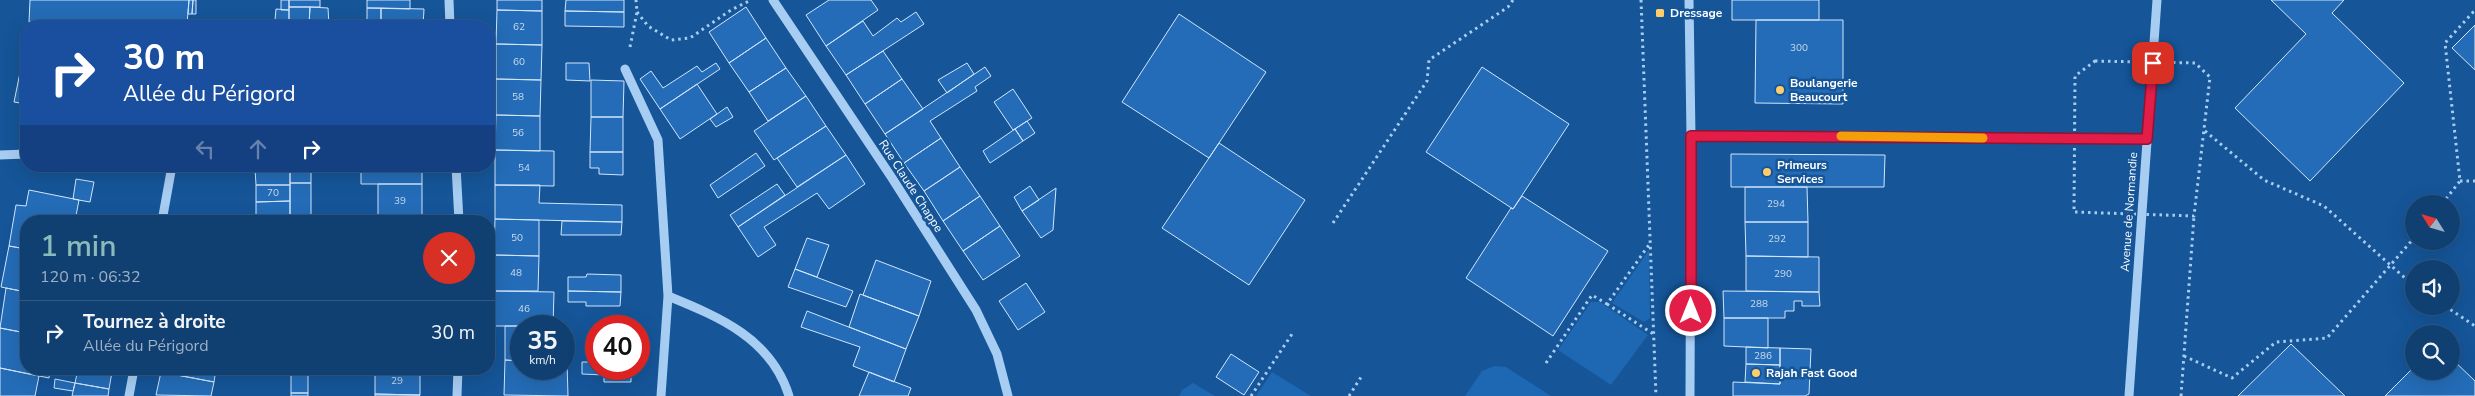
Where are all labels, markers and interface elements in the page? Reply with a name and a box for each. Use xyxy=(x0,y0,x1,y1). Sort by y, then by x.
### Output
place label: Dressage xyxy=(1670,5,1723,21)
marker: Dressage xyxy=(1654,7,1666,19)
house number: 62 xyxy=(513,20,525,34)
text: 30 m xyxy=(123,34,205,81)
icon: right xyxy=(40,40,105,105)
house number: 300 xyxy=(1790,41,1808,55)
pin xyxy=(2132,42,2174,84)
icon: arrive xyxy=(2139,49,2167,77)
house number: 60 xyxy=(513,55,525,69)
place label: Boulangerie Beaucourt xyxy=(1790,75,1858,105)
text: Allée du Périgord xyxy=(123,79,296,109)
marker: Boulangerie Beaucourt xyxy=(1774,84,1786,96)
house number: 58 xyxy=(512,90,524,104)
house number: 56 xyxy=(512,126,524,140)
icon: left xyxy=(191,135,219,163)
icon: ahead xyxy=(244,135,272,163)
icon: right xyxy=(297,135,325,163)
street label: Rue Claude Chappe xyxy=(875,137,947,235)
street label: Avenue de Normandie xyxy=(2117,152,2141,272)
place label: Primeurs Services xyxy=(1777,157,1827,187)
house number: 54 xyxy=(518,161,530,175)
marker: Primeurs Services xyxy=(1761,166,1773,178)
house number: 70 xyxy=(267,186,279,200)
house number: 39 xyxy=(394,194,406,208)
north arrow xyxy=(2405,195,2460,250)
map controls xyxy=(2405,195,2460,380)
house number: 294 xyxy=(1767,197,1785,211)
text: 1 min xyxy=(40,226,116,267)
house number: 50 xyxy=(511,231,523,245)
button: close xyxy=(423,232,475,284)
house number: 292 xyxy=(1768,232,1786,246)
button: sound xyxy=(2405,260,2460,315)
text: 120 m · 06:32 xyxy=(40,266,141,288)
house number: 48 xyxy=(510,266,522,280)
house number: 290 xyxy=(1774,267,1792,281)
position arrow xyxy=(1664,284,1716,336)
house number: 288 xyxy=(1750,297,1768,311)
house number: 46 xyxy=(518,302,530,316)
text: Tournez à droite xyxy=(83,309,226,335)
speed limit sign: 40 xyxy=(585,315,650,380)
icon: right xyxy=(40,319,68,347)
text: 30 m xyxy=(431,320,475,346)
text: 35 xyxy=(527,324,558,358)
button: search xyxy=(2405,325,2460,380)
text: Allée du Périgord xyxy=(83,335,209,357)
house number: 286 xyxy=(1754,349,1772,363)
text: km/h xyxy=(529,352,556,368)
place label: Rajah Fast Good xyxy=(1766,365,1857,381)
marker: Rajah Fast Good xyxy=(1750,367,1762,379)
house number: 29 xyxy=(391,374,403,388)

